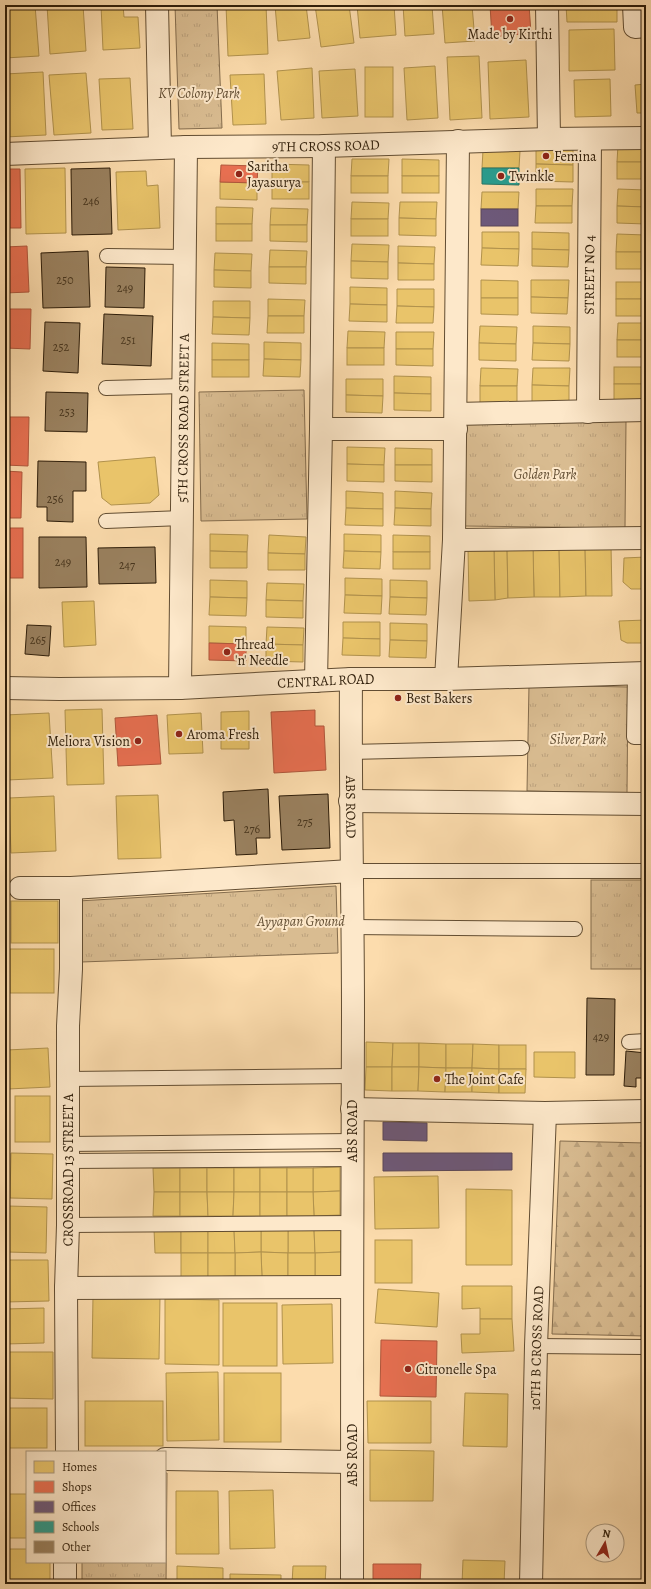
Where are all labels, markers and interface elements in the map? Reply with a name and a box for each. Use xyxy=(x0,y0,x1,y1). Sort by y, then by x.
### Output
marker: Made by Kirthi xyxy=(505,14,515,24)
place label: Made by Kirthi xyxy=(468,25,552,44)
park label: KV Colony Park xyxy=(158,84,240,103)
street label: 9TH CROSS ROAD xyxy=(272,135,380,156)
place label: Femina xyxy=(554,147,597,166)
marker: Femina xyxy=(541,151,551,161)
place label: Saritha Jayasurya xyxy=(247,157,302,192)
place label: Twinkle xyxy=(509,167,554,186)
marker: Saritha Jayasurya xyxy=(234,169,244,179)
marker: Twinkle xyxy=(496,171,506,181)
house number: 246 xyxy=(83,193,100,209)
street label: STREET NO 4 xyxy=(580,235,599,315)
house number: 250 xyxy=(56,272,74,288)
house number: 249 xyxy=(117,280,133,296)
house number: 251 xyxy=(121,332,135,348)
street label: 5TH CROSS ROAD STREET A xyxy=(173,333,194,503)
house number: 252 xyxy=(53,339,70,355)
house number: 253 xyxy=(59,404,75,420)
park label: Golden Park xyxy=(514,465,577,484)
house number: 256 xyxy=(47,491,64,507)
house number: 249 xyxy=(55,554,71,570)
house number: 247 xyxy=(119,557,136,573)
house number: 265 xyxy=(30,632,46,648)
place label: Thread 'n' Needle xyxy=(235,635,289,670)
marker: Thread 'n' Needle xyxy=(222,647,232,657)
street label: CENTRAL ROAD xyxy=(277,670,374,693)
place label: Best Bakers xyxy=(406,689,472,708)
marker: Best Bakers xyxy=(393,693,403,703)
place label: Aroma Fresh xyxy=(186,725,260,744)
marker: Aroma Fresh xyxy=(174,729,184,739)
park label: Silver Park xyxy=(550,730,606,749)
place label: Meliora Vision xyxy=(47,732,130,751)
marker: Meliora Vision xyxy=(133,736,143,746)
street label: ABS ROAD xyxy=(341,775,361,839)
house number: 275 xyxy=(297,814,313,830)
house number: 276 xyxy=(244,821,261,837)
park label: Ayyapan Ground xyxy=(256,912,345,931)
house number: 429 xyxy=(593,1029,609,1045)
place label: The Joint Cafe xyxy=(445,1070,524,1089)
marker: The Joint Cafe xyxy=(432,1074,442,1084)
street label: CROSSROAD 13 STREET A xyxy=(58,1093,78,1247)
street label: ABS ROAD xyxy=(343,1099,362,1163)
street label: 10TH B CROSS ROAD xyxy=(526,1285,548,1411)
place label: Citronelle Spa xyxy=(416,1360,497,1379)
marker: Citronelle Spa xyxy=(403,1364,413,1374)
street label: ABS ROAD xyxy=(343,1423,362,1487)
legend xyxy=(26,1451,166,1563)
text: Homes xyxy=(62,1459,97,1475)
text: Shops xyxy=(62,1479,92,1495)
text: Offices xyxy=(62,1499,96,1515)
text: Schools xyxy=(62,1519,99,1535)
north arrow xyxy=(585,1523,625,1563)
text: N xyxy=(601,1526,612,1542)
text: Other xyxy=(62,1539,91,1555)

